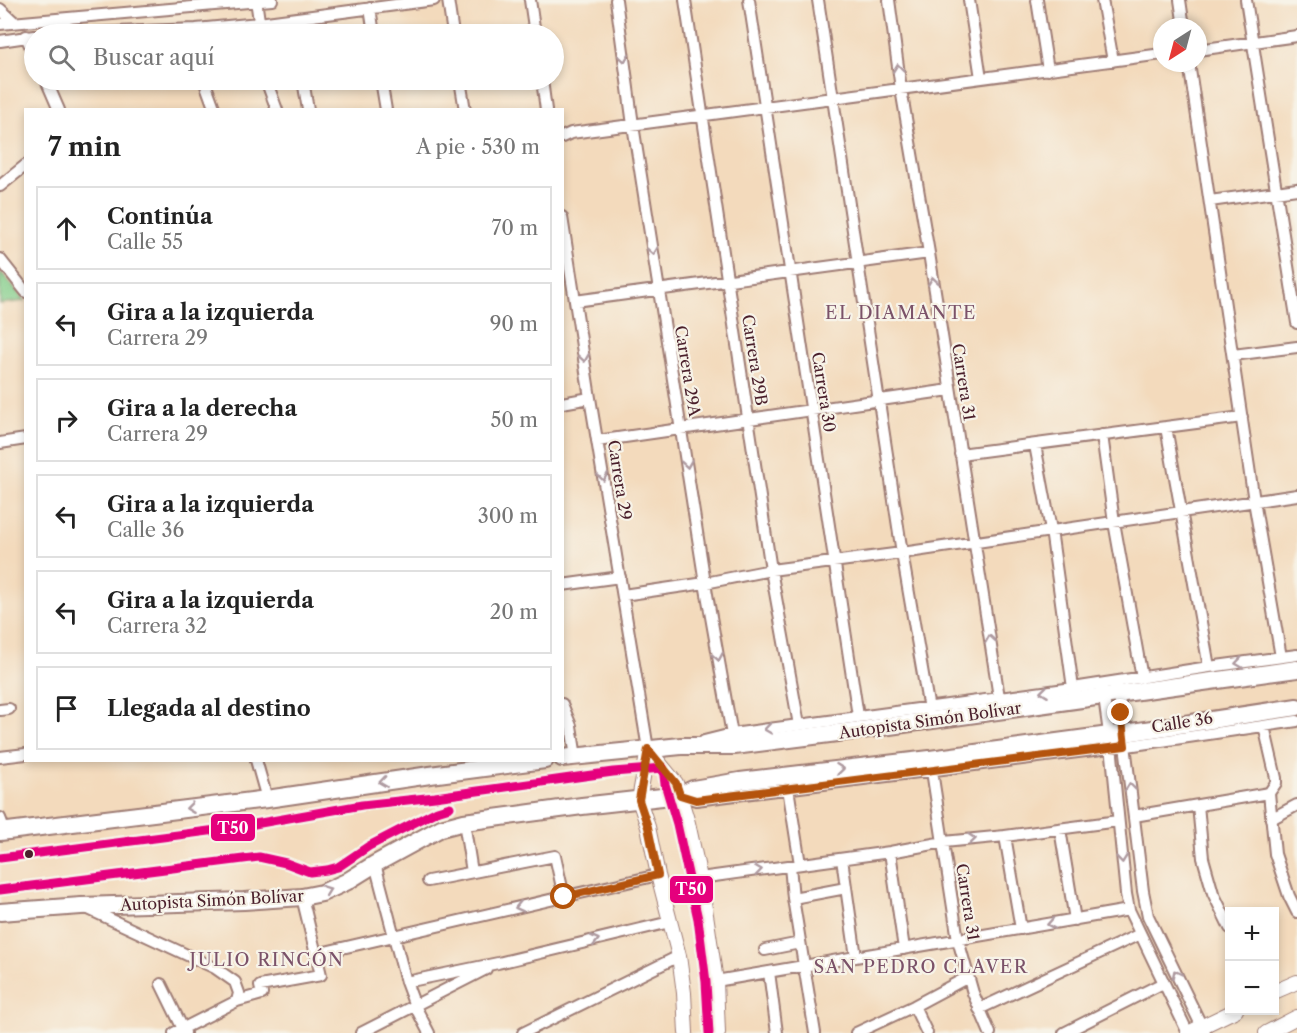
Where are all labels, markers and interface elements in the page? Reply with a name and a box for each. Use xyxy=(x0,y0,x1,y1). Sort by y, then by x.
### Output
north arrow xyxy=(1153,18,1207,72)
search box xyxy=(24,24,564,90)
icon: search xyxy=(45,41,78,74)
text: Buscar aquí xyxy=(93,44,215,71)
one-way arrow xyxy=(618,53,630,63)
one-way arrow xyxy=(892,63,904,72)
text: 7 min xyxy=(48,131,121,163)
text: A pie · 530 m xyxy=(416,135,540,159)
text: Continúa xyxy=(107,203,213,230)
icon: ahead xyxy=(50,212,83,245)
text: 70 m xyxy=(492,216,538,240)
text: Calle 55 xyxy=(107,230,183,254)
one-way arrow xyxy=(647,246,659,255)
one-way arrow xyxy=(928,276,940,285)
text: Gira a la izquierda xyxy=(107,299,314,326)
district label: EL DIAMANTE xyxy=(825,302,977,324)
icon: left xyxy=(50,308,83,341)
text: 90 m xyxy=(490,312,538,336)
street label: Carrera 29B xyxy=(738,313,772,407)
street label: Carrera 29A xyxy=(671,324,705,419)
text: Carrera 29 xyxy=(107,326,208,350)
street label: Carrera 31 xyxy=(948,342,980,422)
street label: Carrera 30 xyxy=(808,350,840,434)
one-way arrow xyxy=(577,353,589,362)
text: Gira a la derecha xyxy=(107,395,297,422)
icon: right xyxy=(50,404,83,437)
text: 50 m xyxy=(491,408,538,432)
text: Carrera 29 xyxy=(107,422,208,446)
street label: Carrera 29 xyxy=(604,439,636,521)
one-way arrow xyxy=(680,459,693,469)
one-way arrow xyxy=(596,472,609,482)
text: Gira a la izquierda xyxy=(107,491,314,518)
icon: left xyxy=(50,500,83,533)
text: 300 m xyxy=(478,504,538,528)
text: Calle 36 xyxy=(107,518,184,542)
text: Gira a la izquierda xyxy=(107,587,314,614)
icon: left xyxy=(50,596,83,629)
text: 20 m xyxy=(490,600,538,624)
text: Carrera 32 xyxy=(107,614,207,638)
one-way arrow xyxy=(985,635,997,644)
one-way arrow xyxy=(712,652,724,661)
one-way arrow xyxy=(1234,657,1244,669)
one-way arrow xyxy=(1040,685,1049,698)
icon: arrive xyxy=(50,692,83,725)
text: Llegada al destino xyxy=(107,695,311,722)
street label: Autopista Simón Bolívar xyxy=(837,697,1023,743)
route end xyxy=(1107,699,1133,725)
street label: Calle 36 xyxy=(1150,707,1214,737)
one-way arrow xyxy=(763,723,772,735)
one-way arrow xyxy=(836,763,845,776)
one-way arrow xyxy=(379,775,388,787)
one-way arrow xyxy=(1125,782,1137,791)
one-way arrow xyxy=(185,802,195,814)
line badge: T50 xyxy=(210,813,256,842)
text: T50 xyxy=(217,818,249,838)
one-way arrow xyxy=(967,833,976,846)
unlabelled marker xyxy=(23,848,35,860)
one-way arrow xyxy=(1115,855,1128,864)
street label: Carrera 31 xyxy=(952,862,984,942)
one-way arrow xyxy=(754,864,763,877)
line badge: T50 xyxy=(669,875,714,904)
text: T50 xyxy=(675,879,707,899)
route start xyxy=(550,883,576,909)
street label: Autopista Simón Bolívar xyxy=(119,885,305,915)
one-way arrow xyxy=(321,885,332,898)
one-way arrow xyxy=(514,899,524,912)
map controls xyxy=(1225,907,1279,1015)
button: + xyxy=(1225,907,1279,961)
one-way arrow xyxy=(1046,917,1056,930)
one-way arrow xyxy=(590,934,600,947)
district label: JULIO RINCÓN xyxy=(187,948,344,971)
district label: SAN PEDRO CLAVER xyxy=(814,956,1028,978)
button: − xyxy=(1225,961,1279,1015)
one-way arrow xyxy=(1172,969,1184,980)

